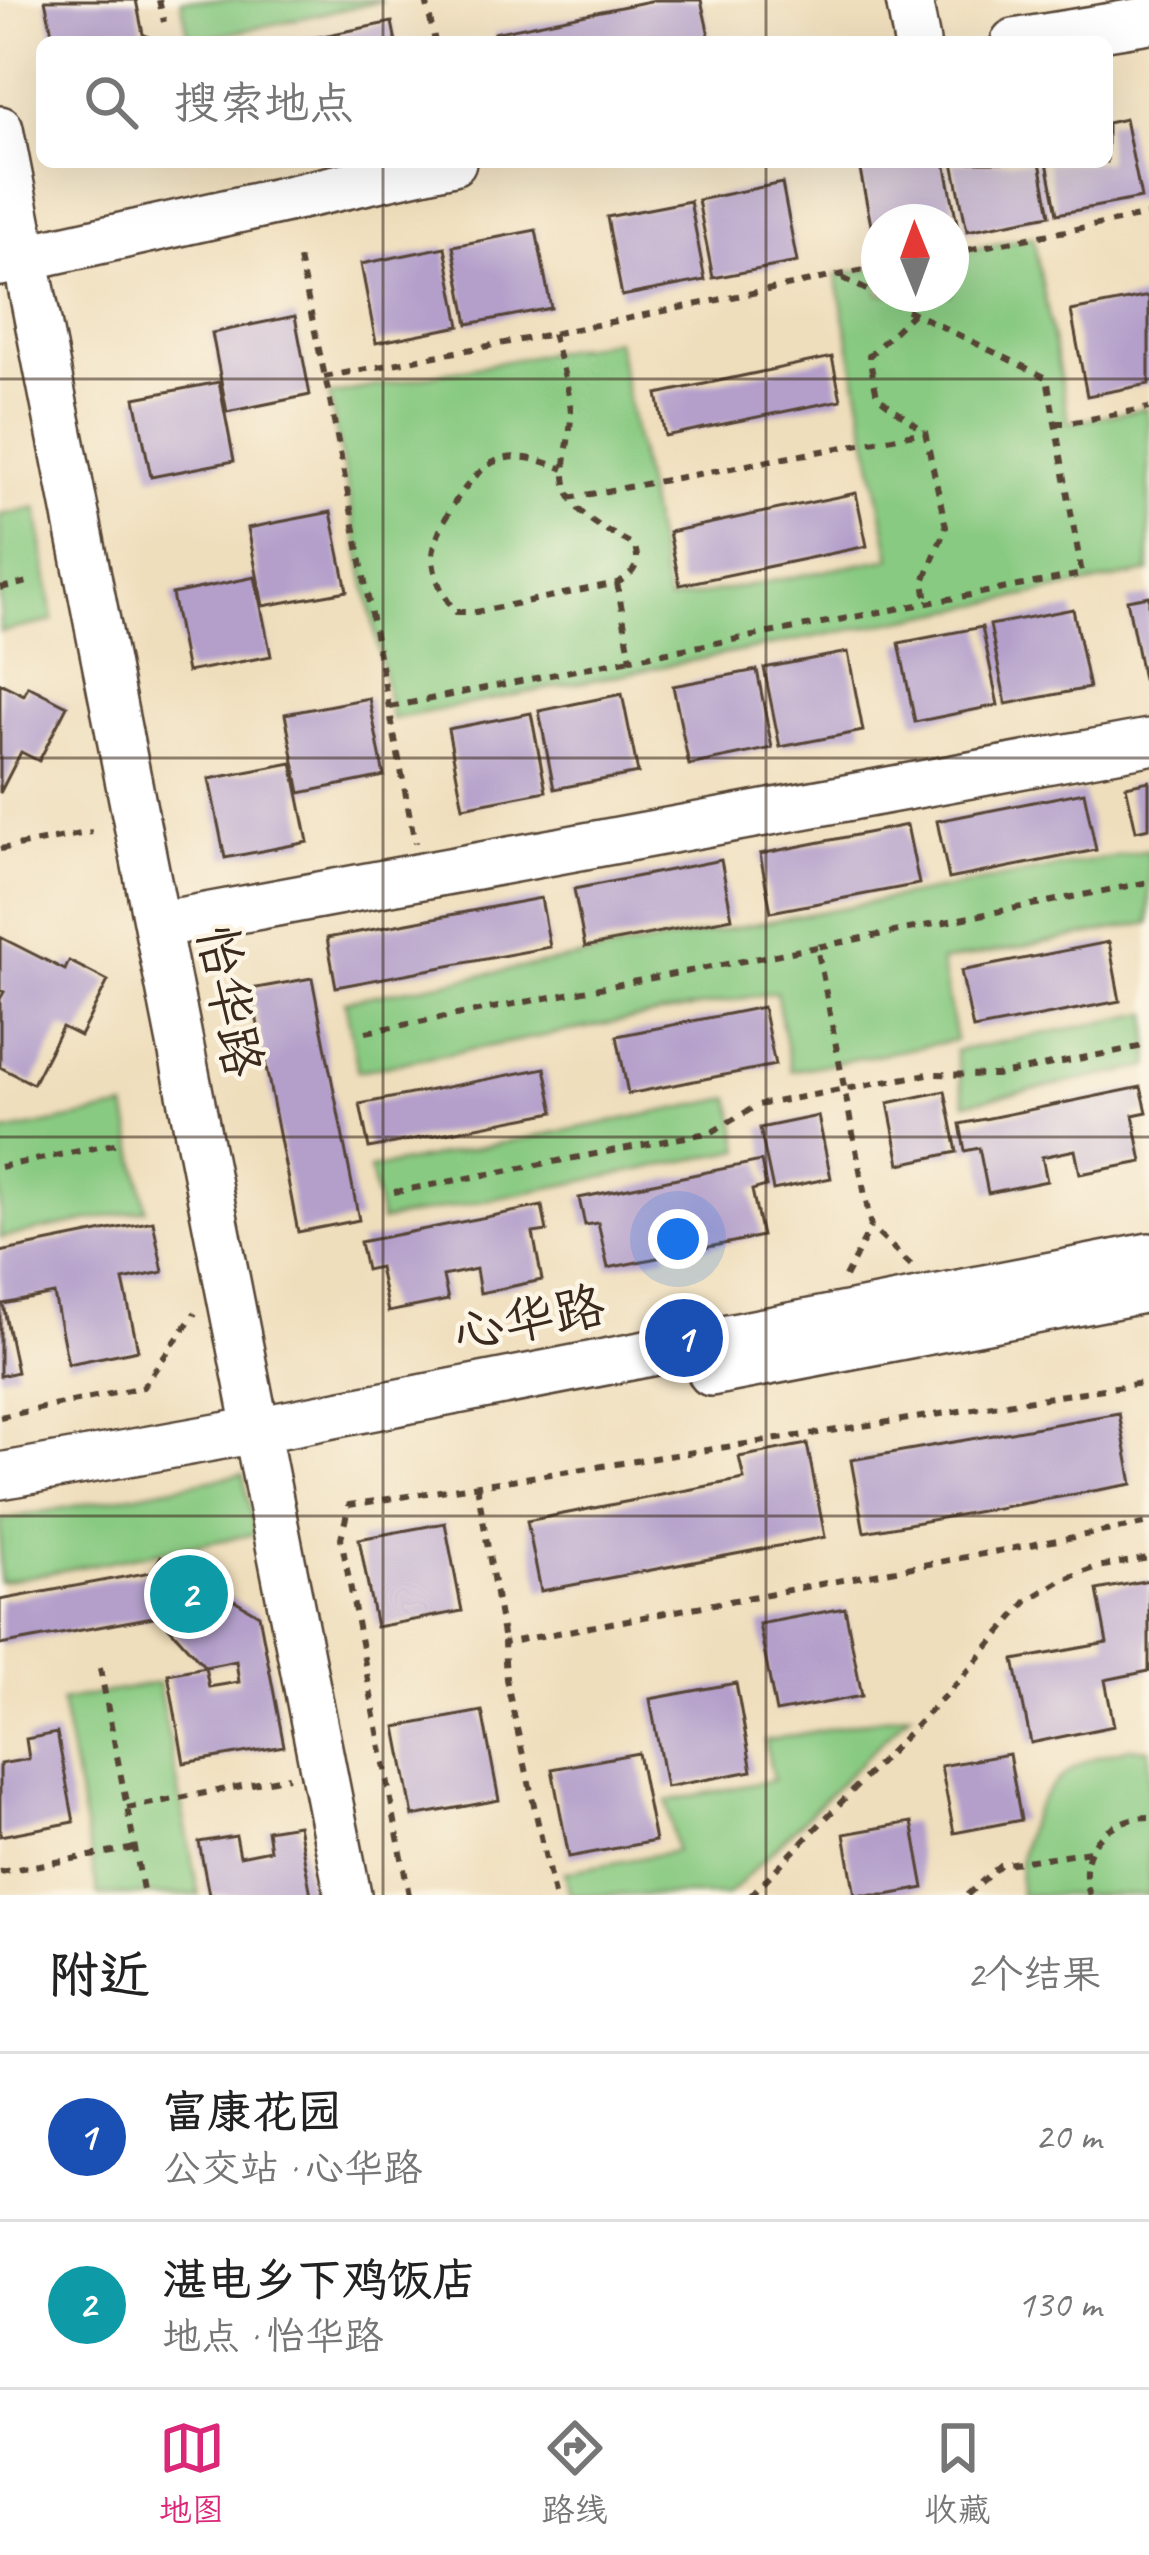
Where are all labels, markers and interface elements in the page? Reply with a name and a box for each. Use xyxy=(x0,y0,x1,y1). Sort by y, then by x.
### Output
search box xyxy=(36,36,1113,168)
icon: search xyxy=(78,69,144,135)
text: 搜索地点 xyxy=(174,75,354,132)
north arrow xyxy=(861,204,969,312)
street label: 怡华路 xyxy=(184,920,276,1082)
your location xyxy=(648,1209,708,1269)
street label: 心华路 xyxy=(448,1273,610,1365)
pin: 1 xyxy=(645,1293,723,1383)
pin: 2 xyxy=(150,1549,228,1639)
text: 附近 xyxy=(48,1943,150,2007)
text: 2个结果 xyxy=(966,1950,1101,1999)
text: 富康花园 xyxy=(162,2084,342,2141)
text: 1 xyxy=(78,2112,96,2161)
text: 20 m xyxy=(1035,2112,1101,2161)
text: 公交站 · 心华路 xyxy=(162,2144,422,2193)
text: 湛电乡下鸡饭店 xyxy=(162,2252,477,2309)
text: 2 xyxy=(78,2280,96,2329)
text: 130 m xyxy=(1017,2280,1101,2329)
text: 地点 · 怡华路 xyxy=(162,2312,383,2361)
tab: 地图 xyxy=(159,2415,225,2531)
tab: 路线 xyxy=(542,2415,608,2531)
tab: 收藏 xyxy=(925,2415,991,2531)

